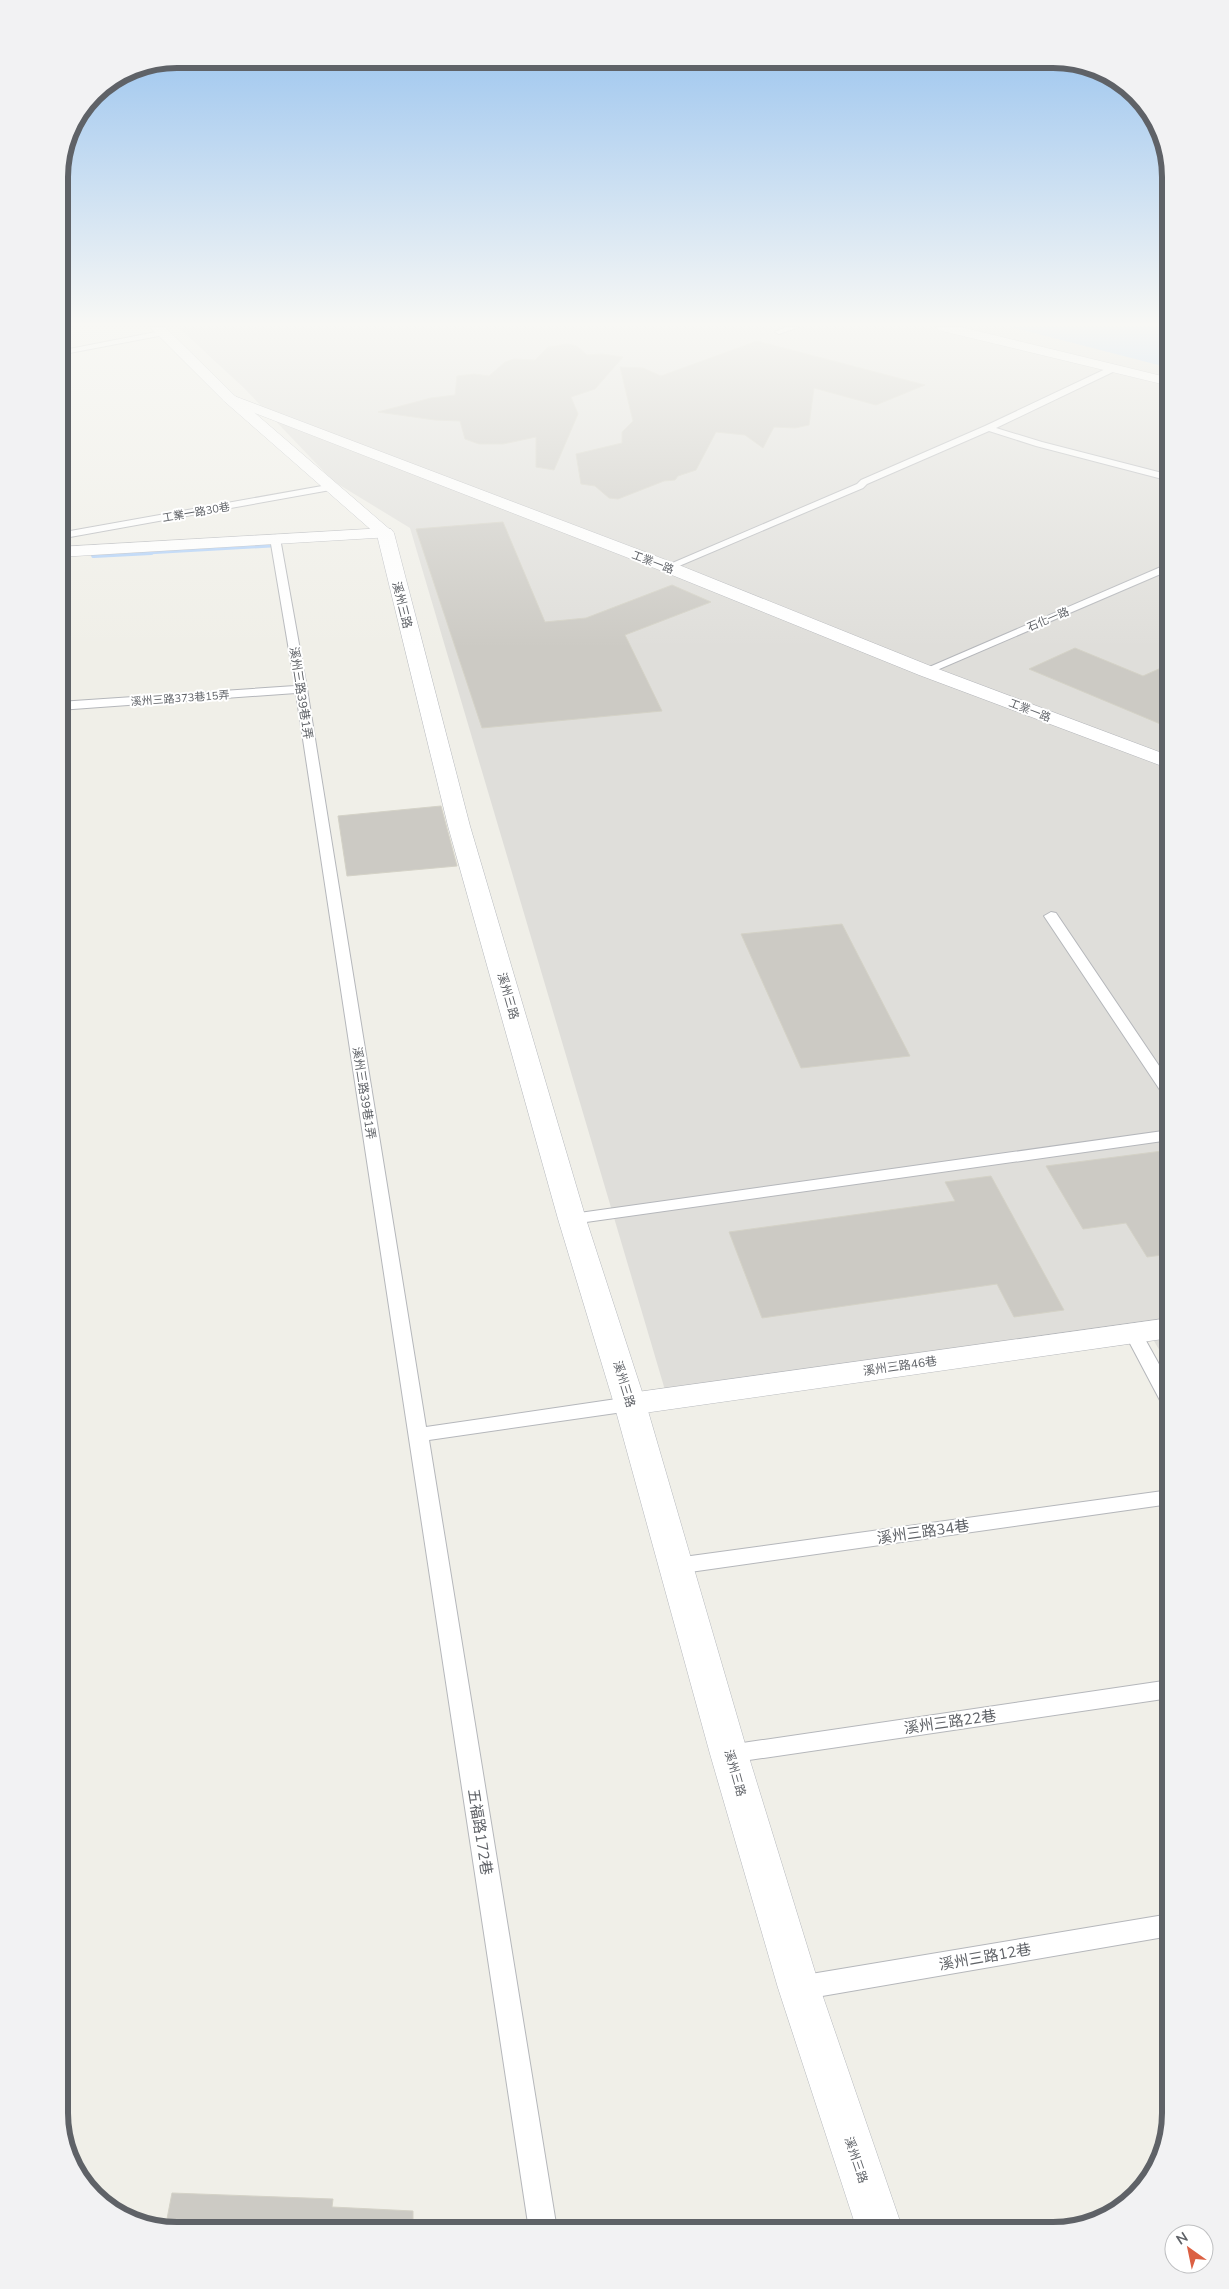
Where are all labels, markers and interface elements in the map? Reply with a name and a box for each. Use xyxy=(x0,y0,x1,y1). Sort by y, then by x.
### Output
street label: 工業一路30巷 xyxy=(161,499,231,526)
street label: 工業一路 xyxy=(630,548,676,577)
street label: 溪州三路 xyxy=(388,580,416,630)
street label: 石化一路 xyxy=(1025,604,1071,635)
street label: 溪州三路39巷1弄 xyxy=(286,646,316,740)
street label: 溪州三路373巷15弄 xyxy=(130,688,230,709)
street label: 工業一路 xyxy=(1007,696,1053,725)
street label: 溪州三路 xyxy=(494,971,522,1021)
street label: 溪州三路39巷1弄 xyxy=(349,1046,379,1140)
street label: 溪州三路46巷 xyxy=(862,1353,938,1379)
street label: 溪州三路 xyxy=(609,1359,639,1409)
street label: 溪州三路34巷 xyxy=(876,1516,970,1548)
street label: 溪州三路22巷 xyxy=(903,1706,997,1738)
street label: 溪州三路 xyxy=(721,1748,749,1798)
street label: 五福路172巷 xyxy=(463,1787,497,1877)
street label: 溪州三路12巷 xyxy=(937,1939,1033,1975)
street label: 溪州三路 xyxy=(841,2135,871,2185)
north arrow xyxy=(1164,2224,1214,2274)
text: N xyxy=(1173,2228,1192,2249)

